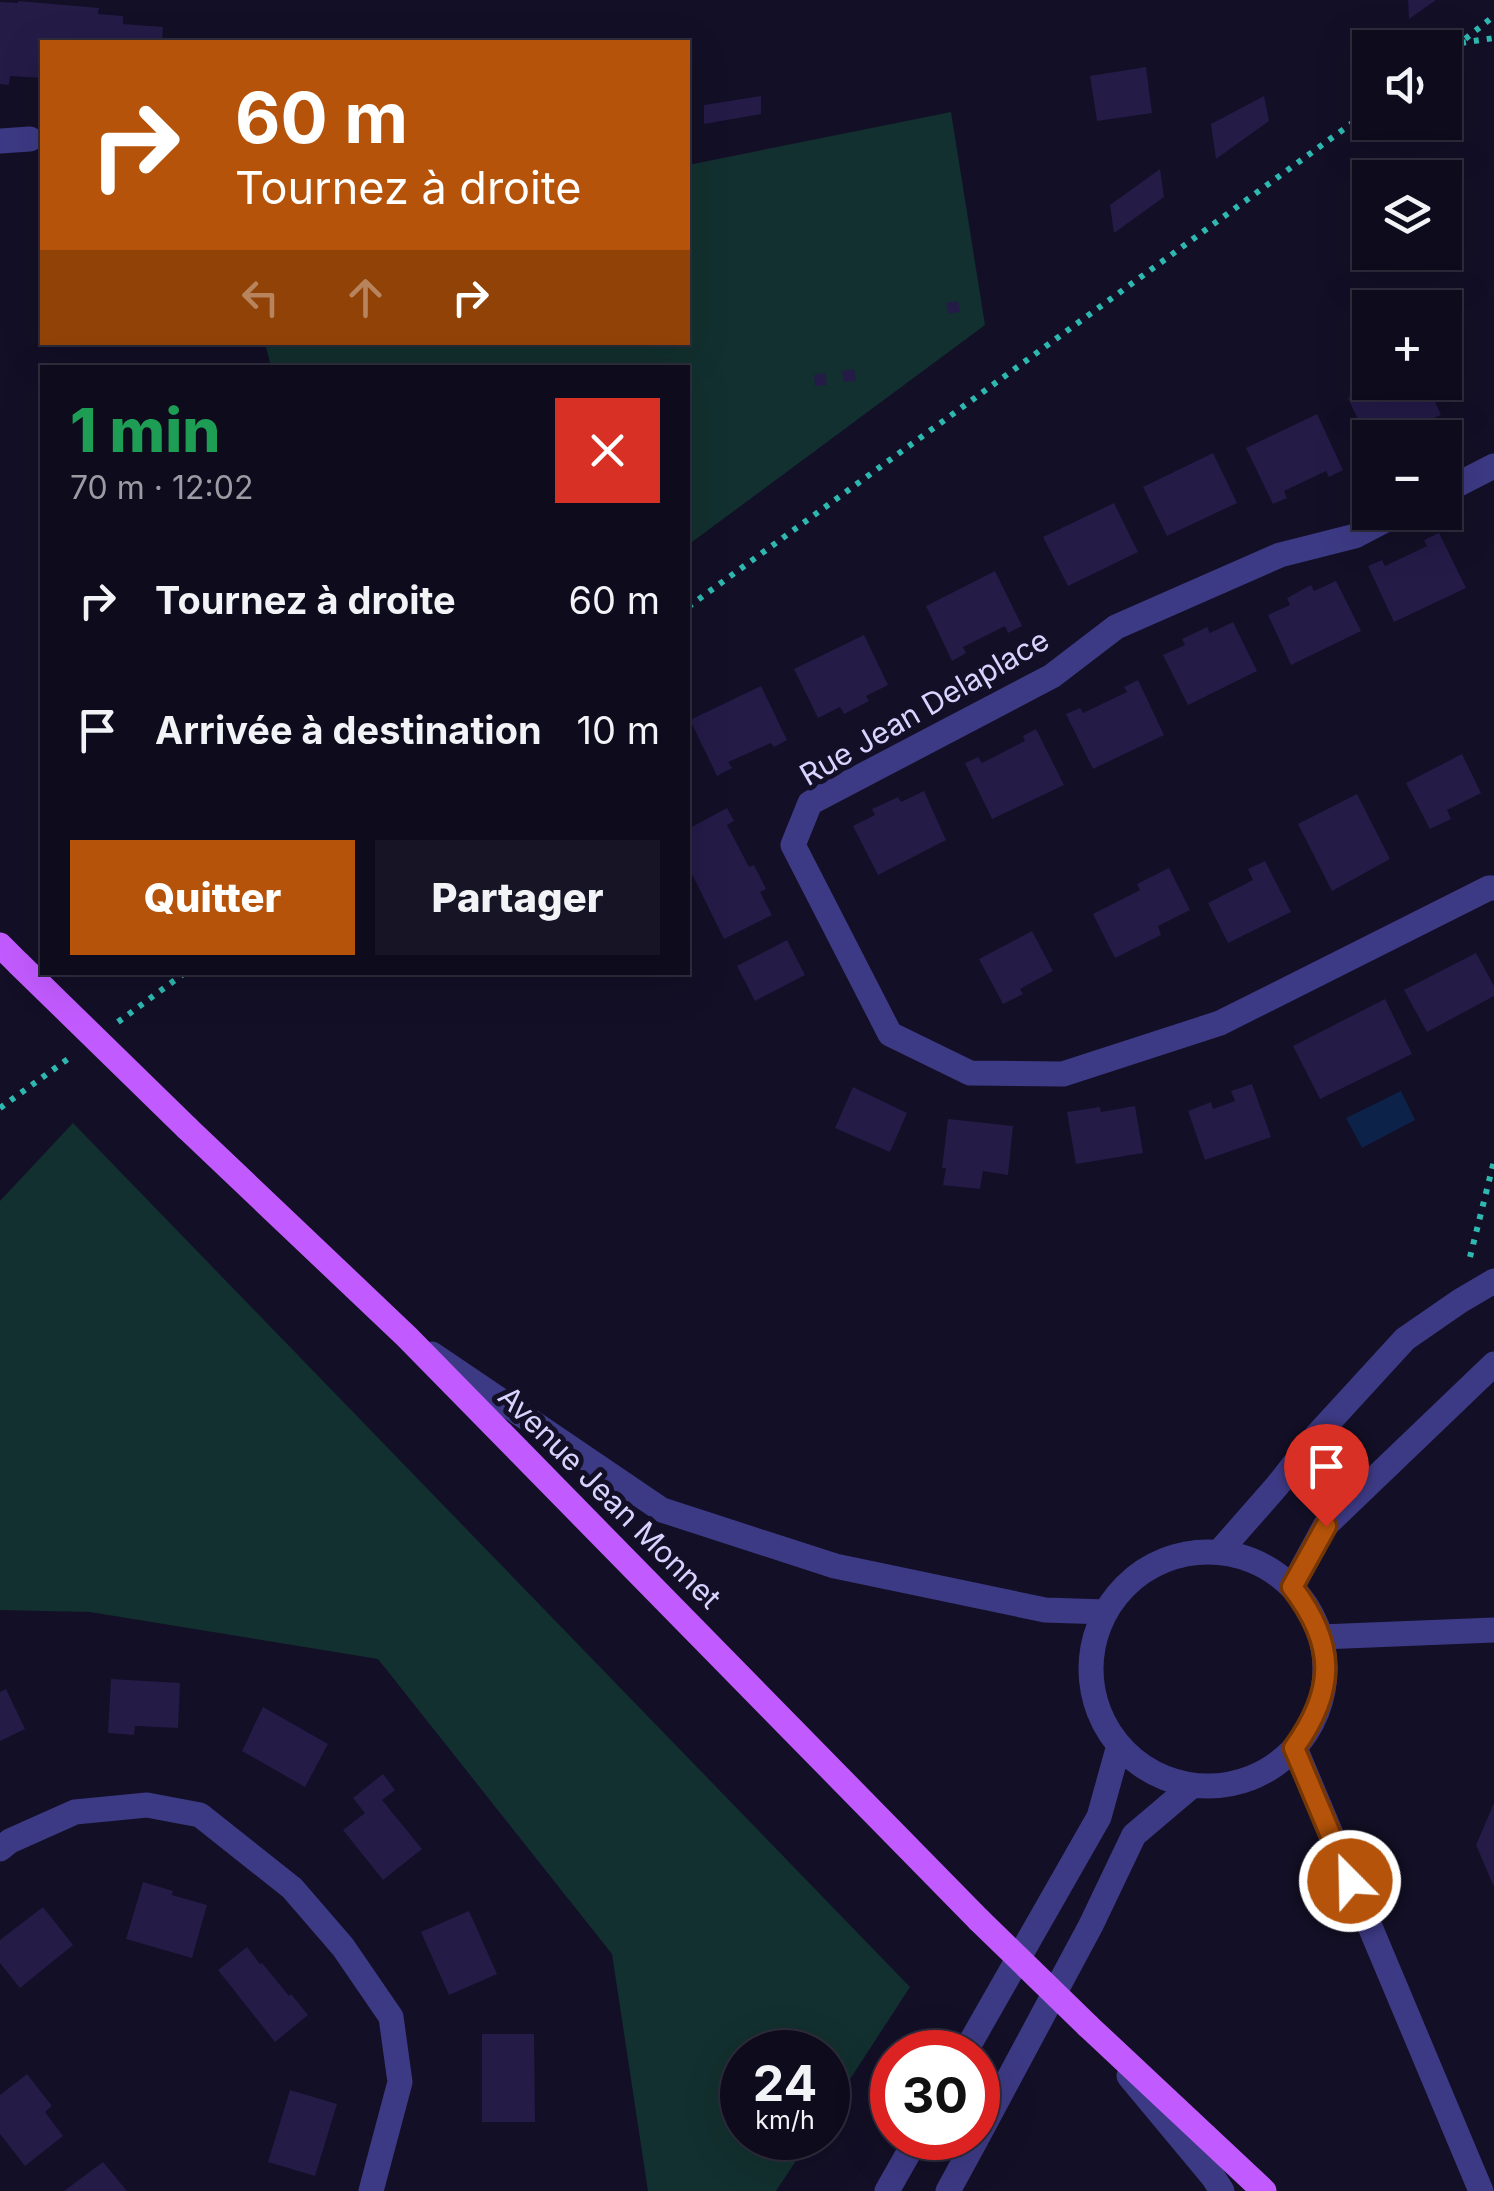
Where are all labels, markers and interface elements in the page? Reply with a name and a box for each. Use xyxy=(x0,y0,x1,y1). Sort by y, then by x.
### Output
map controls xyxy=(1352,30,1462,530)
button: sound xyxy=(1352,30,1462,140)
text: 60 m xyxy=(235,75,408,160)
icon: right xyxy=(70,80,200,210)
text: Tournez à droite xyxy=(235,160,582,215)
button: layers xyxy=(1352,160,1462,270)
icon: left xyxy=(233,270,288,325)
icon: ahead xyxy=(338,270,393,325)
icon: right xyxy=(443,270,498,325)
button: + xyxy=(1352,290,1462,400)
text: 1 min xyxy=(70,394,220,466)
button: close xyxy=(555,398,660,503)
button: − xyxy=(1352,420,1462,530)
text: 70 m · 12:02 xyxy=(70,468,254,507)
icon: right xyxy=(70,573,125,628)
text: Tournez à droite xyxy=(155,577,456,623)
text: 60 m xyxy=(568,577,660,623)
street label: Rue Jean Delaplace xyxy=(793,621,1055,793)
icon: arrive xyxy=(70,703,125,758)
text: Arrivée à destination xyxy=(155,707,542,753)
text: 10 m xyxy=(577,707,660,753)
button: Quitter xyxy=(70,840,355,955)
button: Partager xyxy=(375,840,660,955)
street label: Avenue Jean Monnet xyxy=(491,1378,729,1616)
pin xyxy=(1284,1424,1369,1527)
icon: arrive xyxy=(1299,1439,1354,1494)
position arrow xyxy=(1298,1829,1402,1933)
speed limit sign: 30 xyxy=(870,2030,1000,2160)
text: 24 xyxy=(753,2053,817,2113)
text: km/h xyxy=(755,2105,815,2135)

